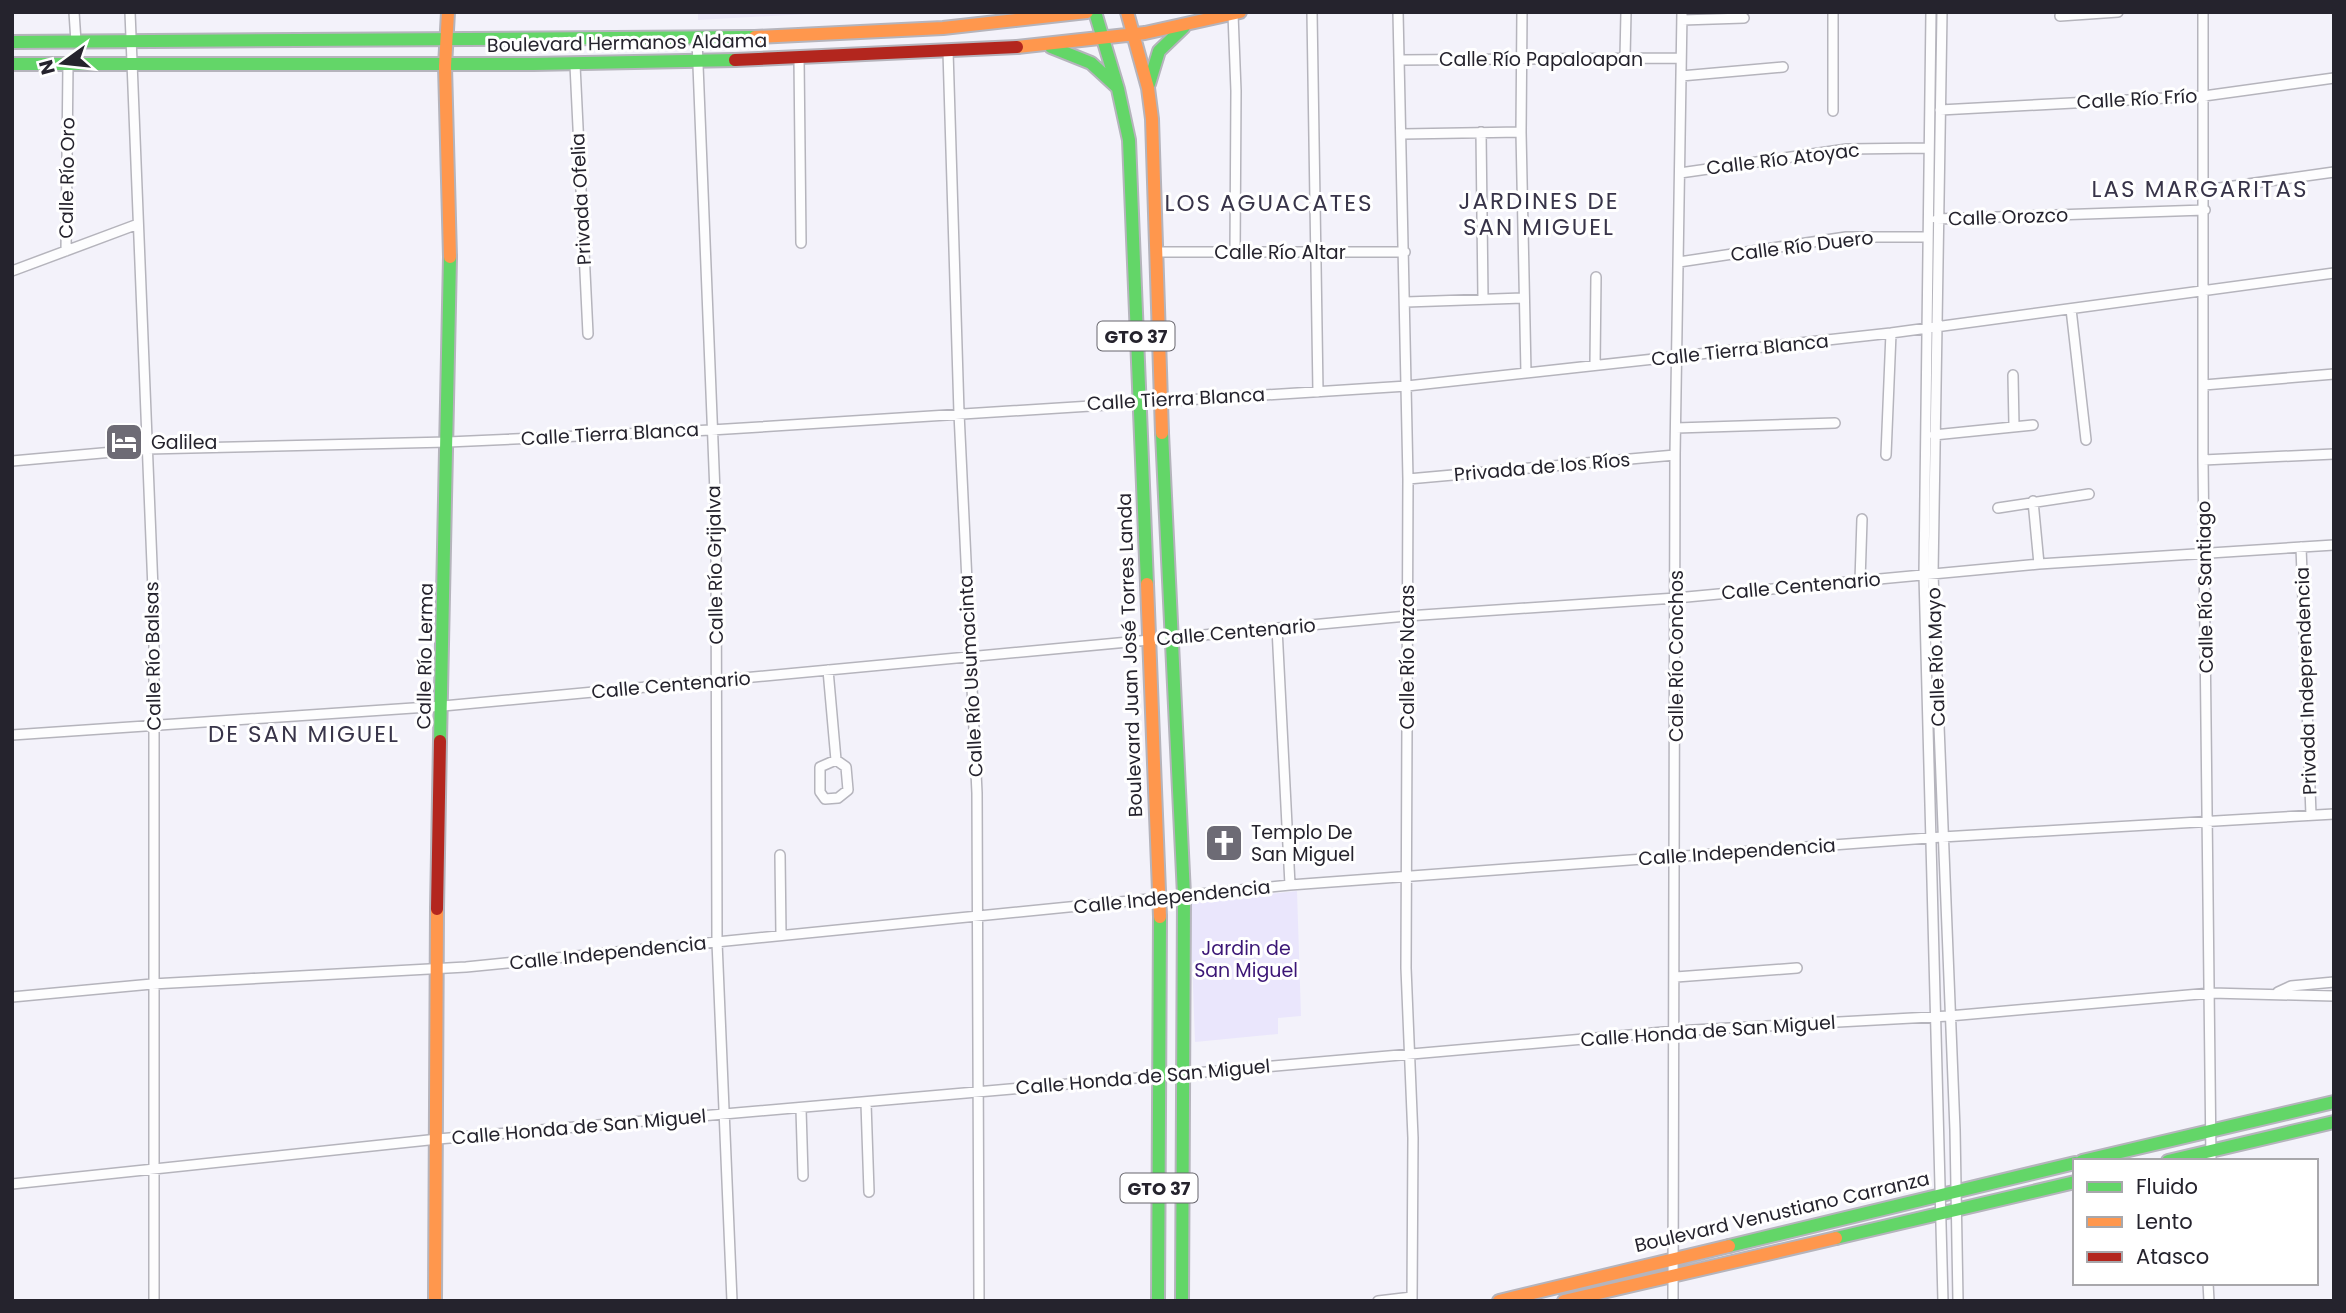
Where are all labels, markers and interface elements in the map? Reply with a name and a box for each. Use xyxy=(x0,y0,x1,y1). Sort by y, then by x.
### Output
street label: Boulevard Hermanos Aldama xyxy=(487,27,767,59)
north arrow xyxy=(28,28,98,98)
street label: Calle Río Papaloapan xyxy=(1439,46,1643,73)
text: N xyxy=(32,57,62,78)
street label: Calle Río Frío xyxy=(2076,82,2198,116)
street label: Calle Río Oro xyxy=(52,117,82,239)
street label: Privada Ofelia xyxy=(564,132,598,266)
street label: Calle Río Atoyac xyxy=(1705,136,1861,182)
district label: LAS MARGARITAS xyxy=(2092,173,2308,205)
district label: JARDINES DE SAN MIGUEL xyxy=(1458,185,1620,243)
district label: LOS AGUACATES xyxy=(1164,187,1374,219)
street label: Calle Orozco xyxy=(1947,201,2069,233)
street label: Calle Río Duero xyxy=(1729,224,1875,268)
street label: Calle Río Altar xyxy=(1214,239,1346,266)
road number: GTO 37 xyxy=(1098,322,1174,350)
street label: Calle Tierra Blanca xyxy=(1650,327,1830,373)
street label: Calle Tierra Blanca xyxy=(1086,381,1266,417)
street label: Calle Tierra Blanca xyxy=(520,416,700,452)
hotel icon: Galilea xyxy=(103,421,145,463)
place label: Galilea xyxy=(151,429,217,456)
street label: Privada de los Ríos xyxy=(1453,446,1631,488)
street label: Calle Río Grijalva xyxy=(700,485,730,645)
street label: Boulevard Juan José Torres Landa xyxy=(1111,492,1149,818)
street label: Calle Río Santiago xyxy=(2190,500,2220,674)
street label: Calle Centenario xyxy=(1720,566,1882,606)
street label: Privada Indeprendencia xyxy=(2289,566,2323,796)
street label: Calle Río Conchos xyxy=(1663,570,1690,742)
street label: Calle Río Usumacinta xyxy=(952,574,990,778)
street label: Calle Río Balsas xyxy=(138,581,168,731)
street label: Calle Río Lerma xyxy=(410,582,440,730)
street label: Calle Río Nazas xyxy=(1394,585,1421,729)
street label: Calle Río Mayo xyxy=(1920,587,1952,727)
street label: Calle Centenario xyxy=(1155,612,1317,652)
street label: Calle Centenario xyxy=(590,665,752,705)
district label: DE SAN MIGUEL xyxy=(208,718,400,750)
place label: Templo De San Miguel xyxy=(1251,819,1355,868)
church icon: Templo De San Miguel xyxy=(1203,822,1245,864)
street label: Calle Independencia xyxy=(1637,832,1837,872)
street label: Calle Independencia xyxy=(1072,873,1272,921)
street label: Calle Independencia xyxy=(508,929,708,977)
park label: Jardin de San Miguel xyxy=(1194,935,1298,984)
street label: Calle Honda de San Miguel xyxy=(1580,1009,1836,1053)
street label: Calle Honda de San Miguel xyxy=(1015,1052,1271,1102)
street label: Calle Honda de San Miguel xyxy=(451,1102,707,1152)
legend xyxy=(2073,1159,2318,1285)
street label: Boulevard Venustiano Carranza xyxy=(1632,1165,1932,1259)
text: Fluido xyxy=(2136,1172,2198,1201)
road number: GTO 37 xyxy=(1120,1174,1198,1203)
text: Lento xyxy=(2136,1207,2193,1236)
text: Atasco xyxy=(2136,1242,2209,1271)

